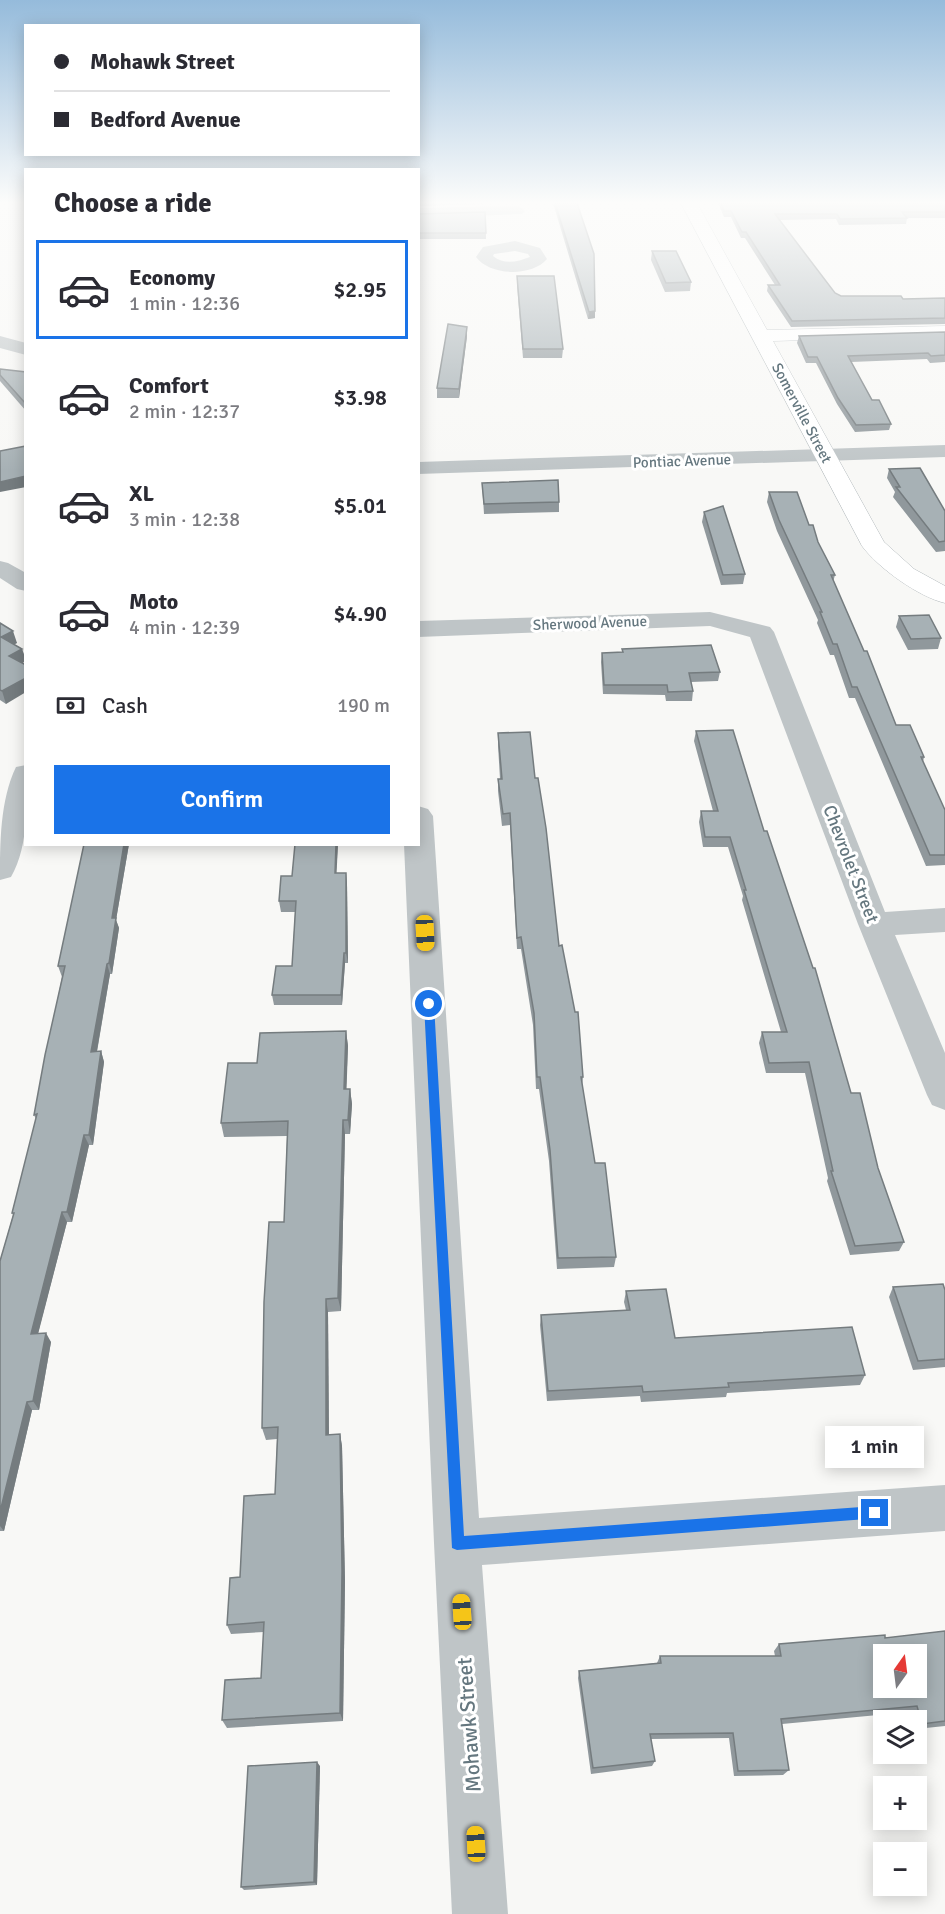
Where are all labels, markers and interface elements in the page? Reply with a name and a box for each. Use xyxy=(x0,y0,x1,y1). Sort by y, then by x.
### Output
text: Mohawk Street xyxy=(90,48,235,75)
text: Bedford Avenue xyxy=(90,106,241,133)
text: Choose a ride xyxy=(54,187,212,220)
icon: car xyxy=(57,263,111,317)
text: Economy xyxy=(129,264,215,291)
text: $2.95 xyxy=(333,276,387,303)
text: 1 min · 12:36 xyxy=(129,291,240,316)
street label: Somerville Street xyxy=(768,360,836,466)
icon: car xyxy=(57,371,111,425)
text: Comfort xyxy=(129,372,209,399)
text: $3.98 xyxy=(333,384,387,411)
text: 2 min · 12:37 xyxy=(129,399,240,424)
street label: Pontiac Avenue xyxy=(633,450,731,472)
icon: car xyxy=(57,479,111,533)
text: XL xyxy=(129,480,154,507)
text: $5.01 xyxy=(333,492,387,519)
text: 3 min · 12:38 xyxy=(129,507,240,532)
icon: car xyxy=(57,587,111,641)
text: Moto xyxy=(129,588,178,615)
text: $4.90 xyxy=(333,600,387,627)
street label: Sherwood Avenue xyxy=(533,612,647,634)
text: 4 min · 12:39 xyxy=(129,615,240,640)
icon: cash xyxy=(54,689,87,722)
text: Cash xyxy=(102,692,148,719)
text: 190 m xyxy=(337,693,390,718)
button: Confirm xyxy=(54,765,390,834)
street label: Chevrolet Street xyxy=(818,802,884,926)
car xyxy=(415,915,435,951)
route start xyxy=(415,990,442,1017)
callout: 1 min xyxy=(826,1426,924,1468)
text: 1 min xyxy=(851,1434,898,1459)
route end xyxy=(861,1499,888,1526)
car xyxy=(452,1593,472,1631)
north arrow xyxy=(873,1644,927,1698)
map controls xyxy=(873,1644,927,1896)
street label: Mohawk Street xyxy=(451,1657,487,1793)
button: layers xyxy=(873,1710,927,1764)
button: + xyxy=(873,1776,927,1830)
car xyxy=(466,1826,486,1862)
button: − xyxy=(873,1842,927,1896)

